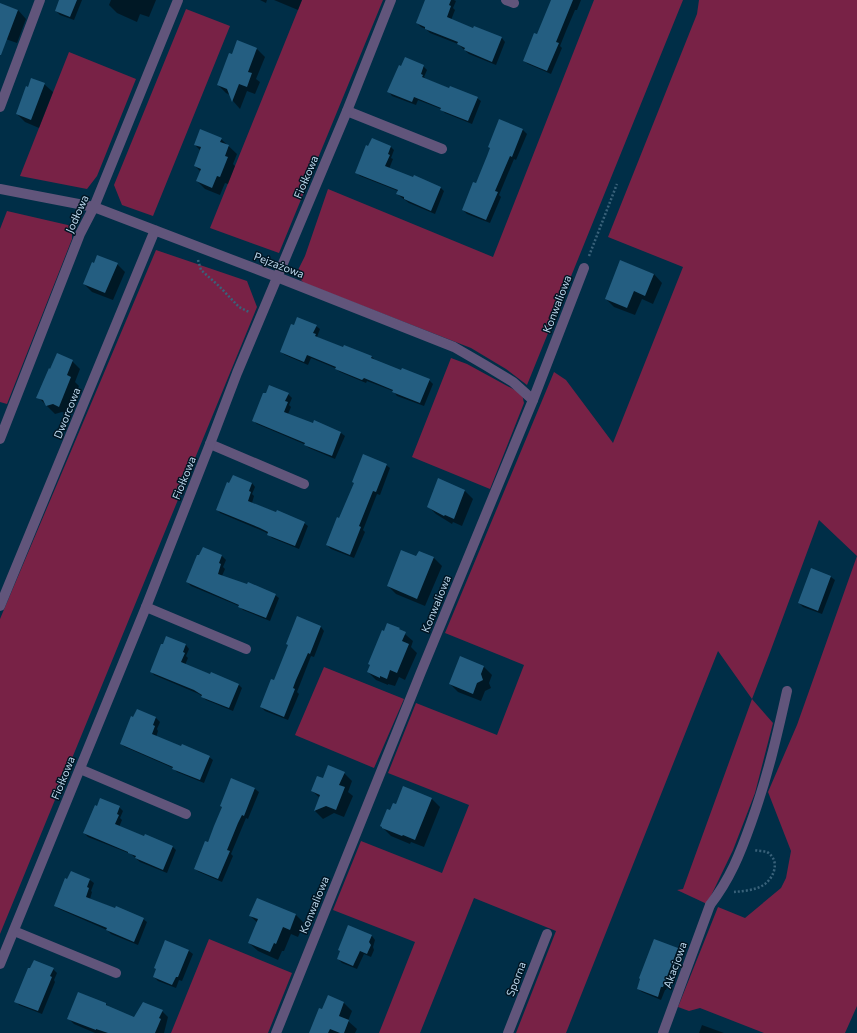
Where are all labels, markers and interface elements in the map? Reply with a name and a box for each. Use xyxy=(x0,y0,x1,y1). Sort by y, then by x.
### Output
street label: Fiołkowa xyxy=(291,153,320,200)
street label: Jodłowa xyxy=(62,193,92,235)
street label: Pejzażowa xyxy=(252,249,306,280)
street label: Konwaliowa xyxy=(540,273,573,334)
street label: Dworcowa xyxy=(50,385,83,440)
street label: Fiołkowa xyxy=(169,454,198,501)
street label: Konwaliowa xyxy=(418,573,453,634)
street label: Fiołkowa xyxy=(48,754,77,801)
street label: Konwaliowa xyxy=(296,874,331,935)
street label: Akacjowa xyxy=(660,940,689,990)
street label: Sporna xyxy=(503,960,528,998)

